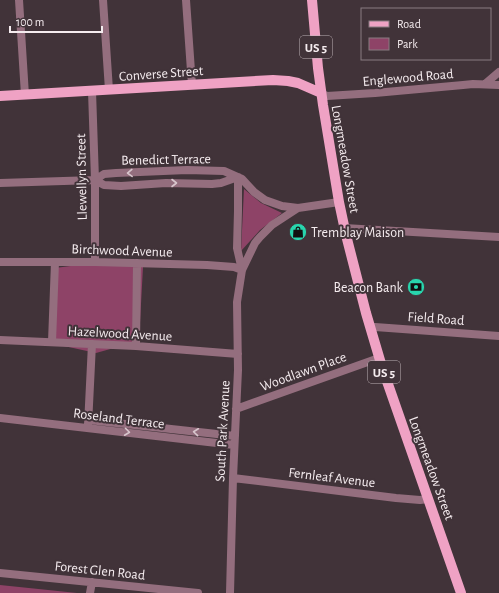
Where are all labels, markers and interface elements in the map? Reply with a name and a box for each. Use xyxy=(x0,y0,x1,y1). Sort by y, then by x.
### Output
scale bar xyxy=(10,8,102,34)
legend xyxy=(361,8,491,60)
text: 100 m xyxy=(16,16,44,28)
text: Road xyxy=(397,18,421,30)
road number: US 5 xyxy=(300,36,332,58)
text: Park xyxy=(397,38,418,50)
street label: Converse Street xyxy=(119,64,204,84)
street label: Englewood Road xyxy=(362,67,454,89)
street label: Longmeadow Street xyxy=(329,104,361,215)
street label: Llewellyn Street xyxy=(74,133,90,221)
street label: Benedict Terrace xyxy=(121,152,211,168)
one-way arrow xyxy=(127,168,133,177)
one-way arrow xyxy=(171,179,177,187)
shop icon: Tremblay Maison xyxy=(288,222,308,242)
place label: Tremblay Maison xyxy=(311,226,404,240)
street label: Birchwood Avenue xyxy=(71,242,173,260)
bank icon: Beacon Bank xyxy=(406,277,426,297)
place label: Beacon Bank xyxy=(334,281,404,295)
street label: Field Road xyxy=(407,310,465,328)
street label: Hazelwood Avenue xyxy=(67,324,173,344)
street label: Woodlawn Place xyxy=(258,350,348,394)
road number: US 5 xyxy=(368,361,400,383)
street label: South Park Avenue xyxy=(213,380,233,482)
street label: Roseland Terrace xyxy=(72,406,165,432)
street label: Longmeadow Street xyxy=(406,415,456,523)
one-way arrow xyxy=(124,427,130,436)
one-way arrow xyxy=(193,428,199,437)
street label: Fernleaf Avenue xyxy=(288,466,376,490)
street label: Forest Glen Road xyxy=(54,559,146,583)

